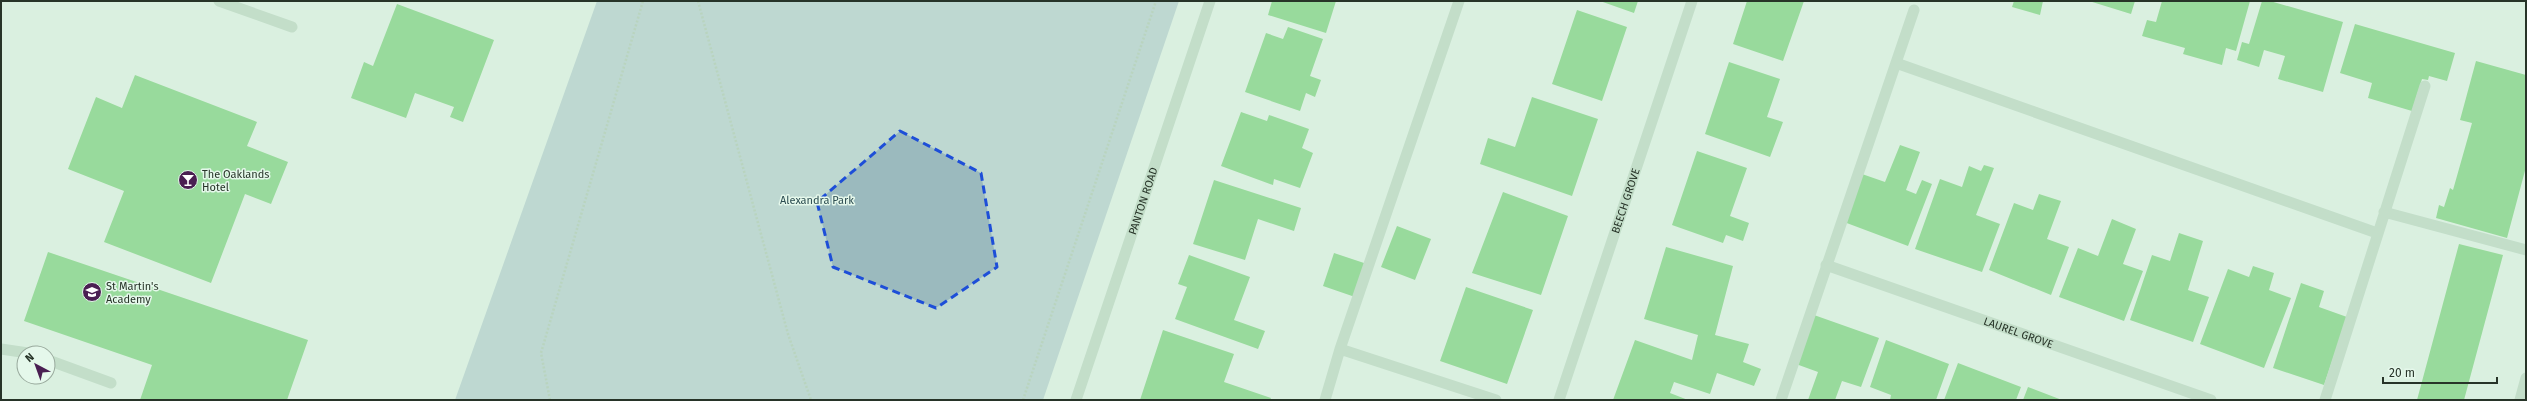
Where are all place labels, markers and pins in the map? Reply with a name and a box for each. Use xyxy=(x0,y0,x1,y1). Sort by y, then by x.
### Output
place label: The Oaklands Hotel xyxy=(202,168,269,194)
bar icon: The Oaklands Hotel xyxy=(177,169,199,191)
place label: St Martin's Academy xyxy=(106,280,159,306)
school or university icon: St Martin's Academy xyxy=(81,281,103,303)

